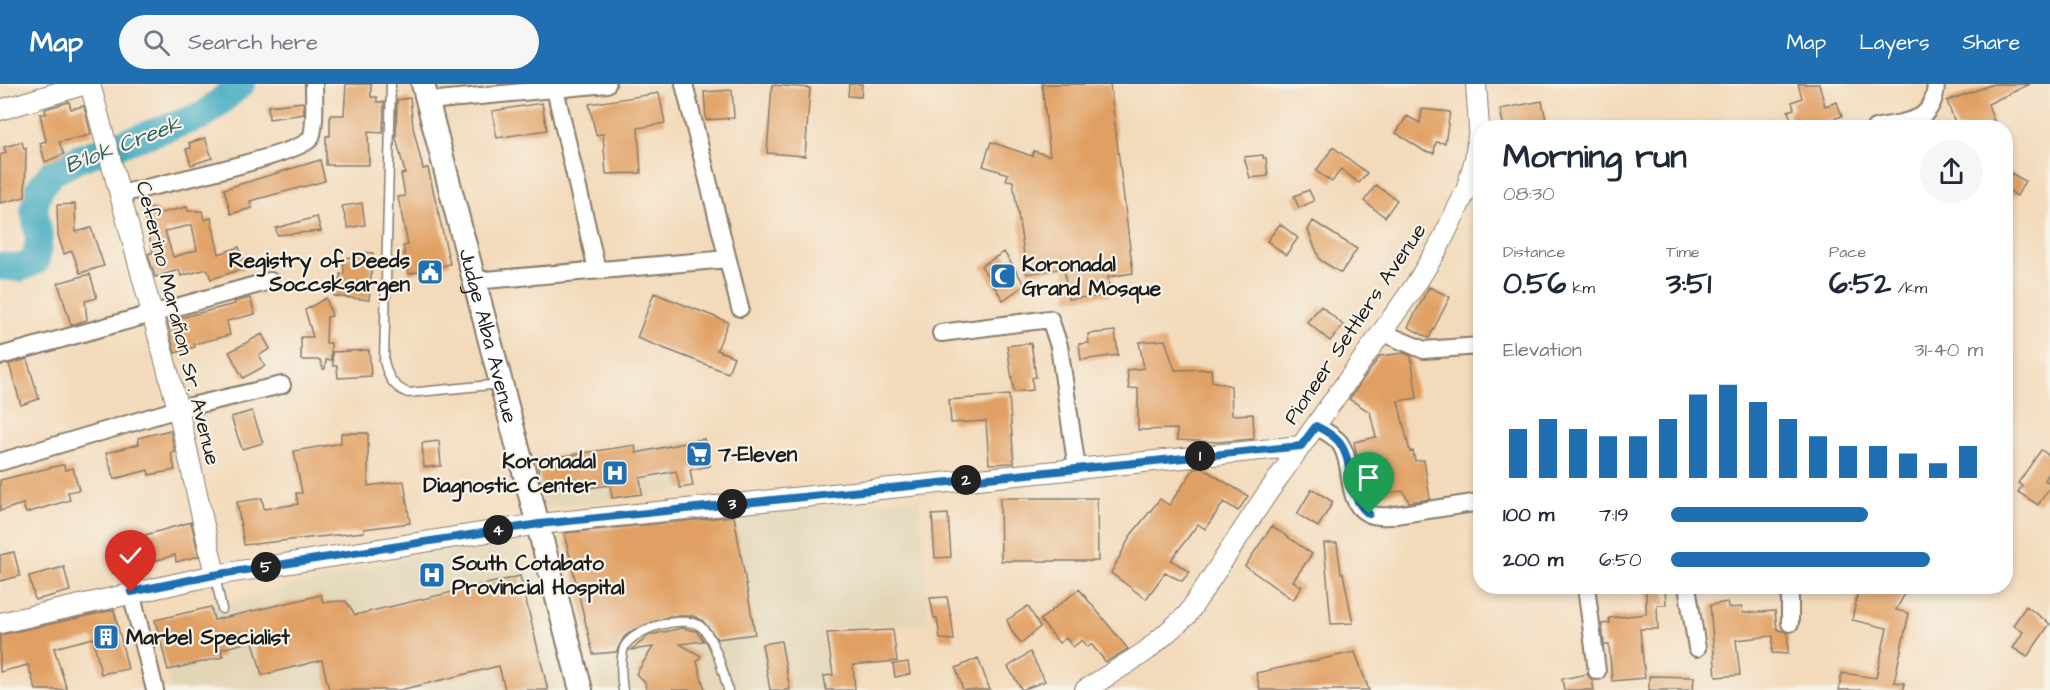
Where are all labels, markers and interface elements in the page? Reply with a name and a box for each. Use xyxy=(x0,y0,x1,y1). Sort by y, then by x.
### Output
search box xyxy=(119,15,539,69)
text: Map xyxy=(30,23,83,62)
icon: search xyxy=(140,26,173,59)
text: Search here xyxy=(188,27,318,58)
text: Map xyxy=(1786,28,1826,57)
text: Layers xyxy=(1859,28,1929,57)
text: Share xyxy=(1962,28,2020,57)
water label: B'lok Creek xyxy=(60,108,186,181)
text: Morning run xyxy=(1503,134,1687,180)
button: share xyxy=(1920,140,1983,203)
street label: Ceferino Marañon Sr. Avenue xyxy=(129,178,227,468)
text: 08:30 xyxy=(1503,180,1555,208)
street label: Pioneer Settlers Avenue xyxy=(1277,218,1433,430)
text: Distance xyxy=(1503,241,1565,263)
text: Time xyxy=(1666,241,1700,263)
text: Pace xyxy=(1829,241,1866,263)
street label: Judge Alba Avenue xyxy=(452,245,525,426)
place label: Registry of Deeds Soccsksargen xyxy=(229,246,410,301)
place label: Koronadal Grand Mosque xyxy=(1022,250,1162,304)
public building icon: Registry of Deeds Soccsksargen xyxy=(415,257,445,287)
mosque icon: Koronadal Grand Mosque xyxy=(988,261,1018,291)
text: 0.56 xyxy=(1503,263,1566,305)
text: 3:51 xyxy=(1666,263,1711,305)
text: 6:52 xyxy=(1829,263,1891,305)
text: km xyxy=(1566,277,1595,299)
text: /km xyxy=(1891,277,1927,299)
text: Elevation xyxy=(1503,336,1582,364)
text: 31–40 m xyxy=(1914,336,1983,364)
supermarket icon: 7-Eleven xyxy=(684,439,714,469)
place label: 7-Eleven xyxy=(717,440,798,469)
pin: 1 xyxy=(1185,441,1215,471)
text: 1 xyxy=(1199,445,1201,467)
place label: Koronadal Diagnostic Center xyxy=(423,447,597,502)
pin xyxy=(1343,452,1394,514)
hospital icon: Koronadal Diagnostic Center xyxy=(600,458,630,488)
icon: arrive xyxy=(1352,461,1385,494)
pin: 2 xyxy=(951,465,981,495)
text: 2 xyxy=(961,469,971,491)
pin: 3 xyxy=(717,489,747,519)
text: 3 xyxy=(728,493,736,515)
text: 100 m xyxy=(1503,501,1554,529)
text: 7:19 xyxy=(1599,501,1629,529)
pin: 4 xyxy=(483,515,513,545)
text: 4 xyxy=(493,519,503,541)
pin xyxy=(105,530,156,592)
icon: check xyxy=(114,539,147,572)
text: 200 m xyxy=(1503,546,1563,574)
text: 6:50 xyxy=(1599,546,1642,574)
place label: South Cotabato Provincial Hospital xyxy=(451,549,625,603)
pin: 5 xyxy=(251,552,281,582)
text: 5 xyxy=(260,556,272,578)
hospital icon: South Cotabato Provincial Hospital xyxy=(417,560,447,590)
building icon: Marbel Specialist xyxy=(91,622,121,652)
place label: Marbel Specialist xyxy=(126,623,290,653)

